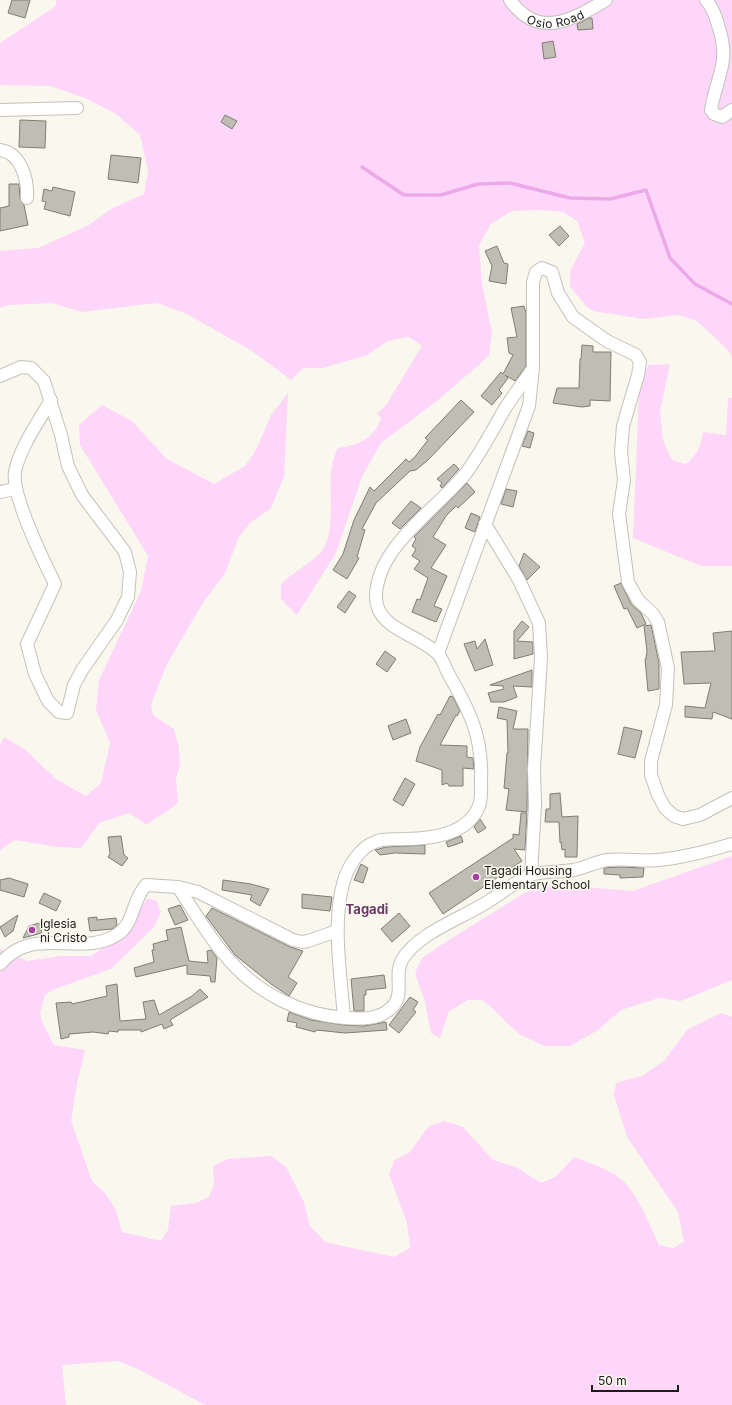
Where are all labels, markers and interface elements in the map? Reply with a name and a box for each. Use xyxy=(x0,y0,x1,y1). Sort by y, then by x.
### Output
street label: Osio Road xyxy=(524,6,586,31)
place label: Tagadi Housing Elementary School xyxy=(484,863,590,892)
marker: Tagadi Housing Elementary School xyxy=(471,872,481,882)
district label: Tagadi xyxy=(346,901,388,917)
place label: Iglesia ni Cristo xyxy=(40,916,87,945)
marker: Iglesia ni Cristo xyxy=(27,925,37,935)
scale bar xyxy=(592,1367,678,1393)
text: 50 m xyxy=(598,1373,627,1388)

